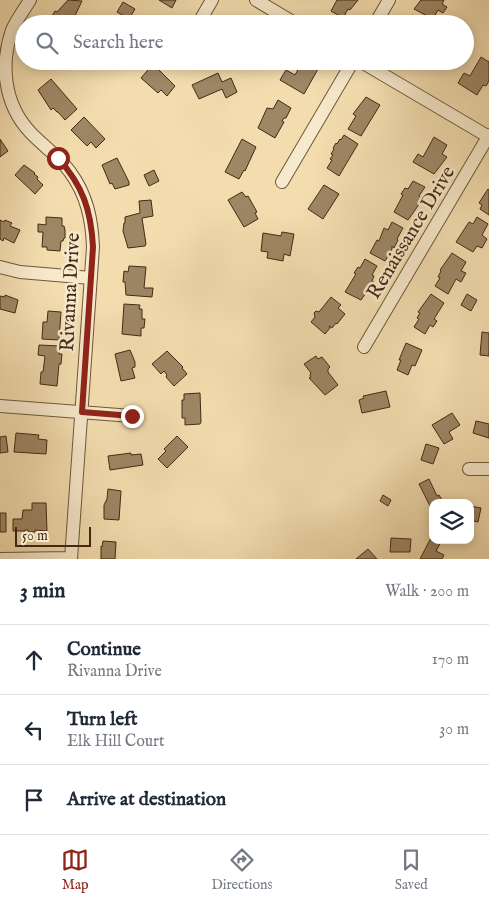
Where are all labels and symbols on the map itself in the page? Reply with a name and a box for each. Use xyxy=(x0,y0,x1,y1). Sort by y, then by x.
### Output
route start xyxy=(47,147,70,170)
street label: Renaissance Drive xyxy=(362,162,461,304)
street label: Rivanna Drive xyxy=(55,232,86,352)
route end xyxy=(121,405,144,428)
scale bar xyxy=(15,524,91,547)

